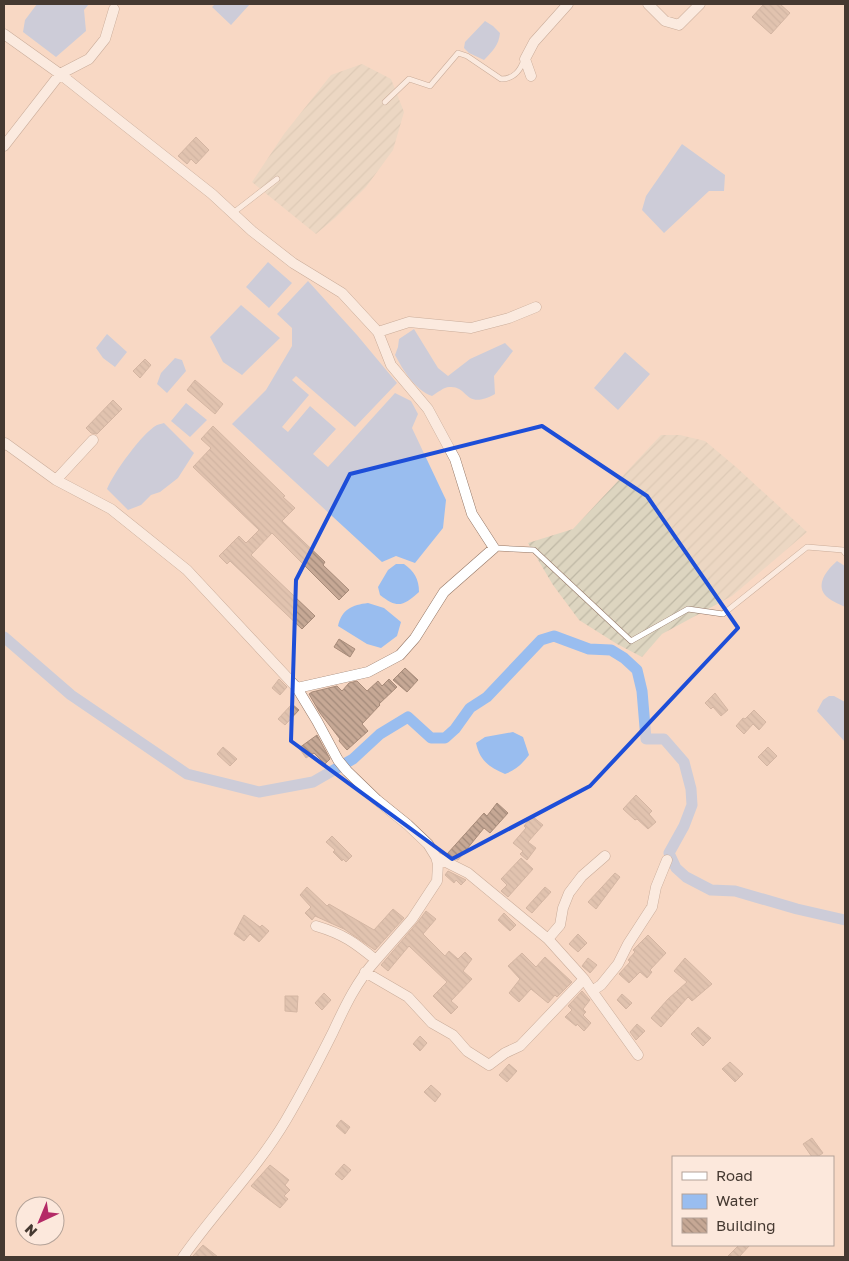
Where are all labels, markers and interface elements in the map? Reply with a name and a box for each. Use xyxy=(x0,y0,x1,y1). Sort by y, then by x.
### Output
legend xyxy=(672,1156,834,1246)
text: Road xyxy=(716,1166,753,1184)
text: Water xyxy=(716,1191,759,1209)
north arrow xyxy=(15,1196,65,1246)
text: Building xyxy=(716,1216,776,1234)
text: N xyxy=(21,1221,40,1241)

